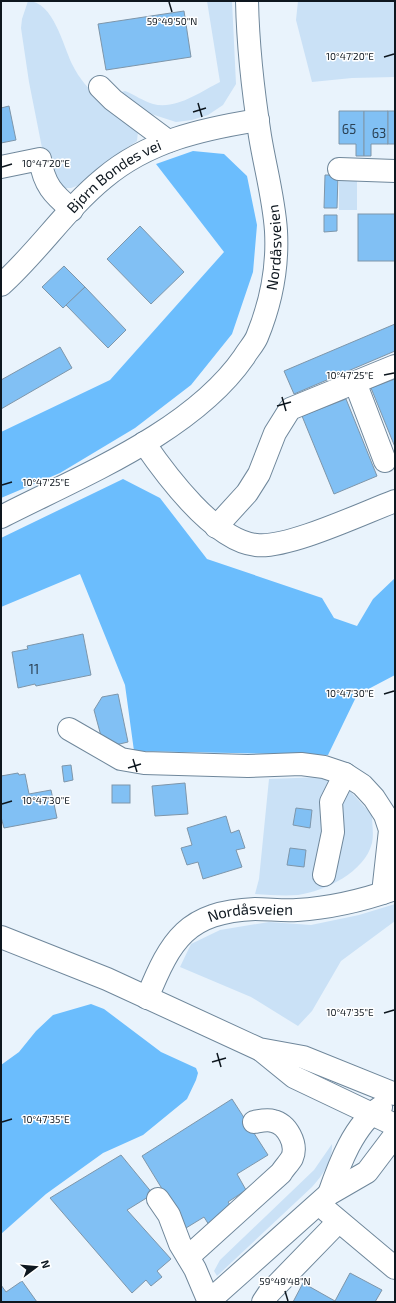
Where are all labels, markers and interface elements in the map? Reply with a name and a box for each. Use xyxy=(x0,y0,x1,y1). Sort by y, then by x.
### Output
text: 59°49'50"N xyxy=(147,15,197,27)
text: 10°47'20"E xyxy=(326,50,374,62)
house number: 65 xyxy=(342,121,356,137)
house number: 63 xyxy=(372,125,386,141)
street label: Bjørn Bondes vei xyxy=(63,135,164,216)
text: 10°47'20"E xyxy=(22,157,70,169)
street label: Nordåsveien xyxy=(262,203,284,291)
text: 10°47'25"E xyxy=(326,369,374,381)
text: 10°47'25"E xyxy=(22,476,70,488)
house number: 11 xyxy=(29,661,39,677)
text: 10°47'30"E xyxy=(326,687,374,699)
text: 10°47'30"E xyxy=(22,794,70,806)
street label: Nordåsveien xyxy=(205,899,293,925)
text: 10°47'35"E xyxy=(326,1006,374,1018)
text: 10°47'35"E xyxy=(22,1113,70,1125)
north arrow xyxy=(16,1247,56,1287)
text: N xyxy=(39,1258,53,1270)
text: 59°49'48"N xyxy=(259,1275,311,1287)

